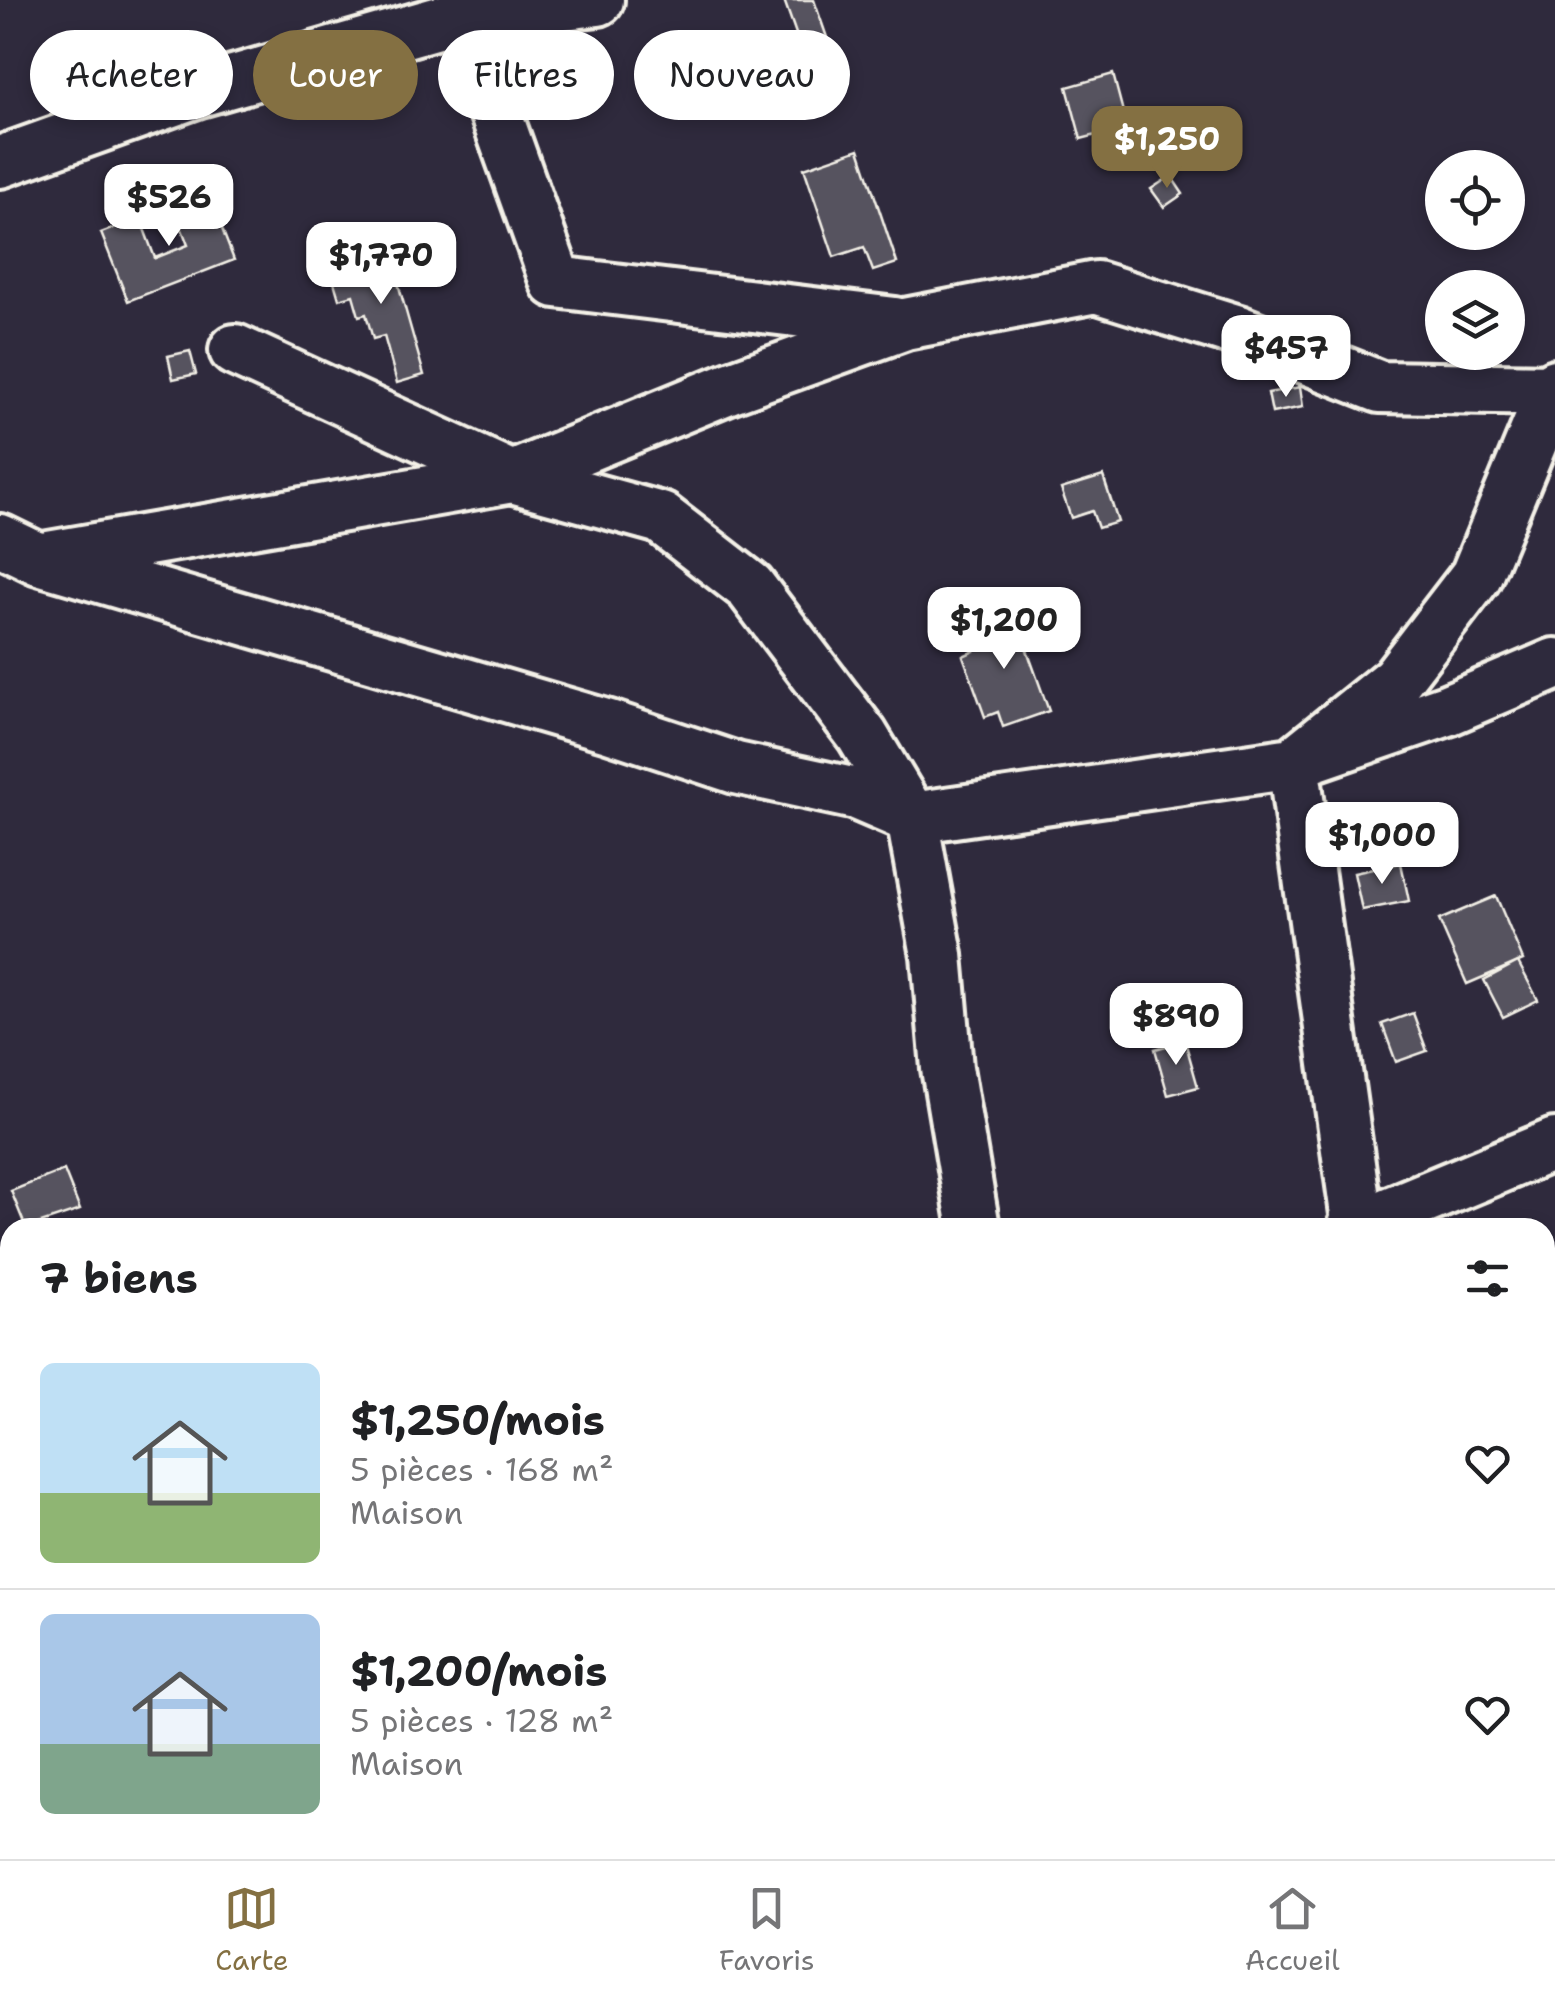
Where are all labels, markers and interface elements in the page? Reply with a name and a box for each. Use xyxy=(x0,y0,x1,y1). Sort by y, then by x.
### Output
chip: Acheter xyxy=(30,30,233,120)
chip: Louer xyxy=(253,30,418,120)
chip: Filtres xyxy=(438,30,614,120)
chip: Nouveau xyxy=(634,30,850,120)
pin: $1,250 xyxy=(1086,106,1248,191)
text: $1,250 xyxy=(1114,117,1220,160)
map controls xyxy=(1425,150,1525,370)
button: locate xyxy=(1425,150,1525,250)
pin: $526 xyxy=(110,164,228,249)
text: $526 xyxy=(126,175,212,218)
pin: $1,770 xyxy=(300,222,462,307)
text: $1,770 xyxy=(328,233,434,276)
button: layers xyxy=(1425,270,1525,370)
pin: $457 xyxy=(1227,315,1345,400)
text: $457 xyxy=(1243,326,1329,369)
pin: $1,200 xyxy=(923,587,1085,672)
text: $1,200 xyxy=(950,598,1058,641)
pin: $1,000 xyxy=(1301,802,1463,887)
text: $1,000 xyxy=(1328,813,1436,856)
pin: $890 xyxy=(1117,983,1235,1068)
text: $890 xyxy=(1132,994,1220,1037)
text: 7 biens xyxy=(40,1250,198,1306)
icon: filters xyxy=(1460,1251,1515,1306)
text: $1,250/mois xyxy=(350,1392,605,1448)
icon: home xyxy=(120,1403,240,1523)
icon: heart xyxy=(1460,1436,1515,1491)
text: 5 pièces · 168 m² xyxy=(350,1448,614,1491)
text: Maison xyxy=(350,1491,463,1534)
text: $1,200/mois xyxy=(350,1643,607,1699)
icon: home xyxy=(120,1654,240,1774)
icon: heart xyxy=(1460,1687,1515,1742)
text: 5 pièces · 128 m² xyxy=(350,1699,613,1742)
text: Maison xyxy=(350,1742,463,1785)
tab: Carte xyxy=(215,1881,289,1979)
tab: Favoris xyxy=(719,1881,815,1979)
tab: Accueil xyxy=(1245,1881,1340,1979)

